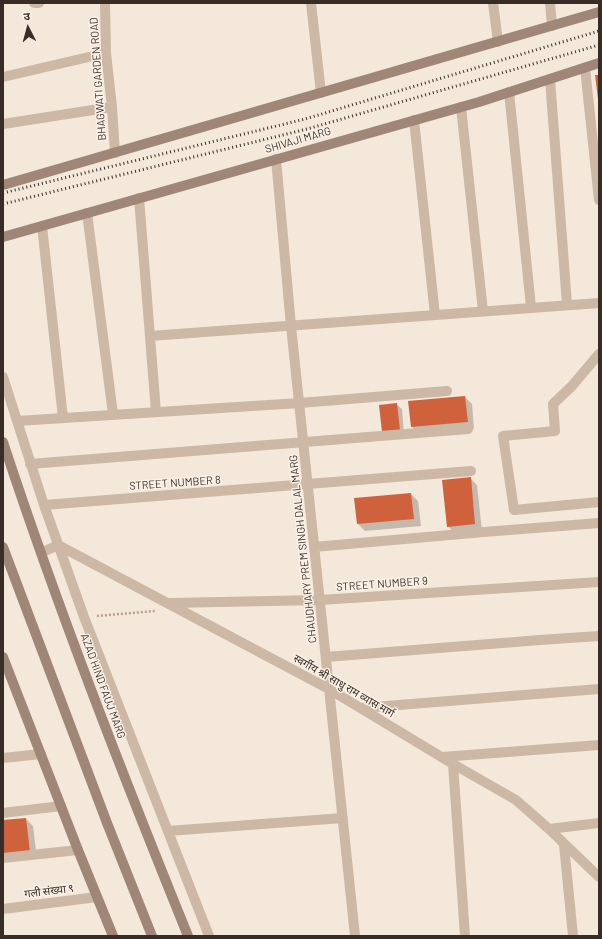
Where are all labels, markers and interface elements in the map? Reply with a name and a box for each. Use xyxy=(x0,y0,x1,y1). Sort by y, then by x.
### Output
north arrow xyxy=(8,8,48,48)
text: उ xyxy=(23,9,31,22)
street label: BHAGWATI GARDEN ROAD xyxy=(87,17,109,141)
street label: SHIVAJI MARG xyxy=(263,124,333,156)
street label: CHAUDHARY PREM SINGH DALAL MARG xyxy=(287,454,319,644)
street label: STREET NUMBER 8 xyxy=(129,473,221,493)
street label: STREET NUMBER 9 xyxy=(336,574,428,594)
street label: AZAD HIND FAUJ MARG xyxy=(78,632,128,740)
street label: स्वर्गीय श्री साधु राम व्यास मार्ग xyxy=(291,652,397,720)
street label: गली संख्या ९ xyxy=(24,881,74,901)

